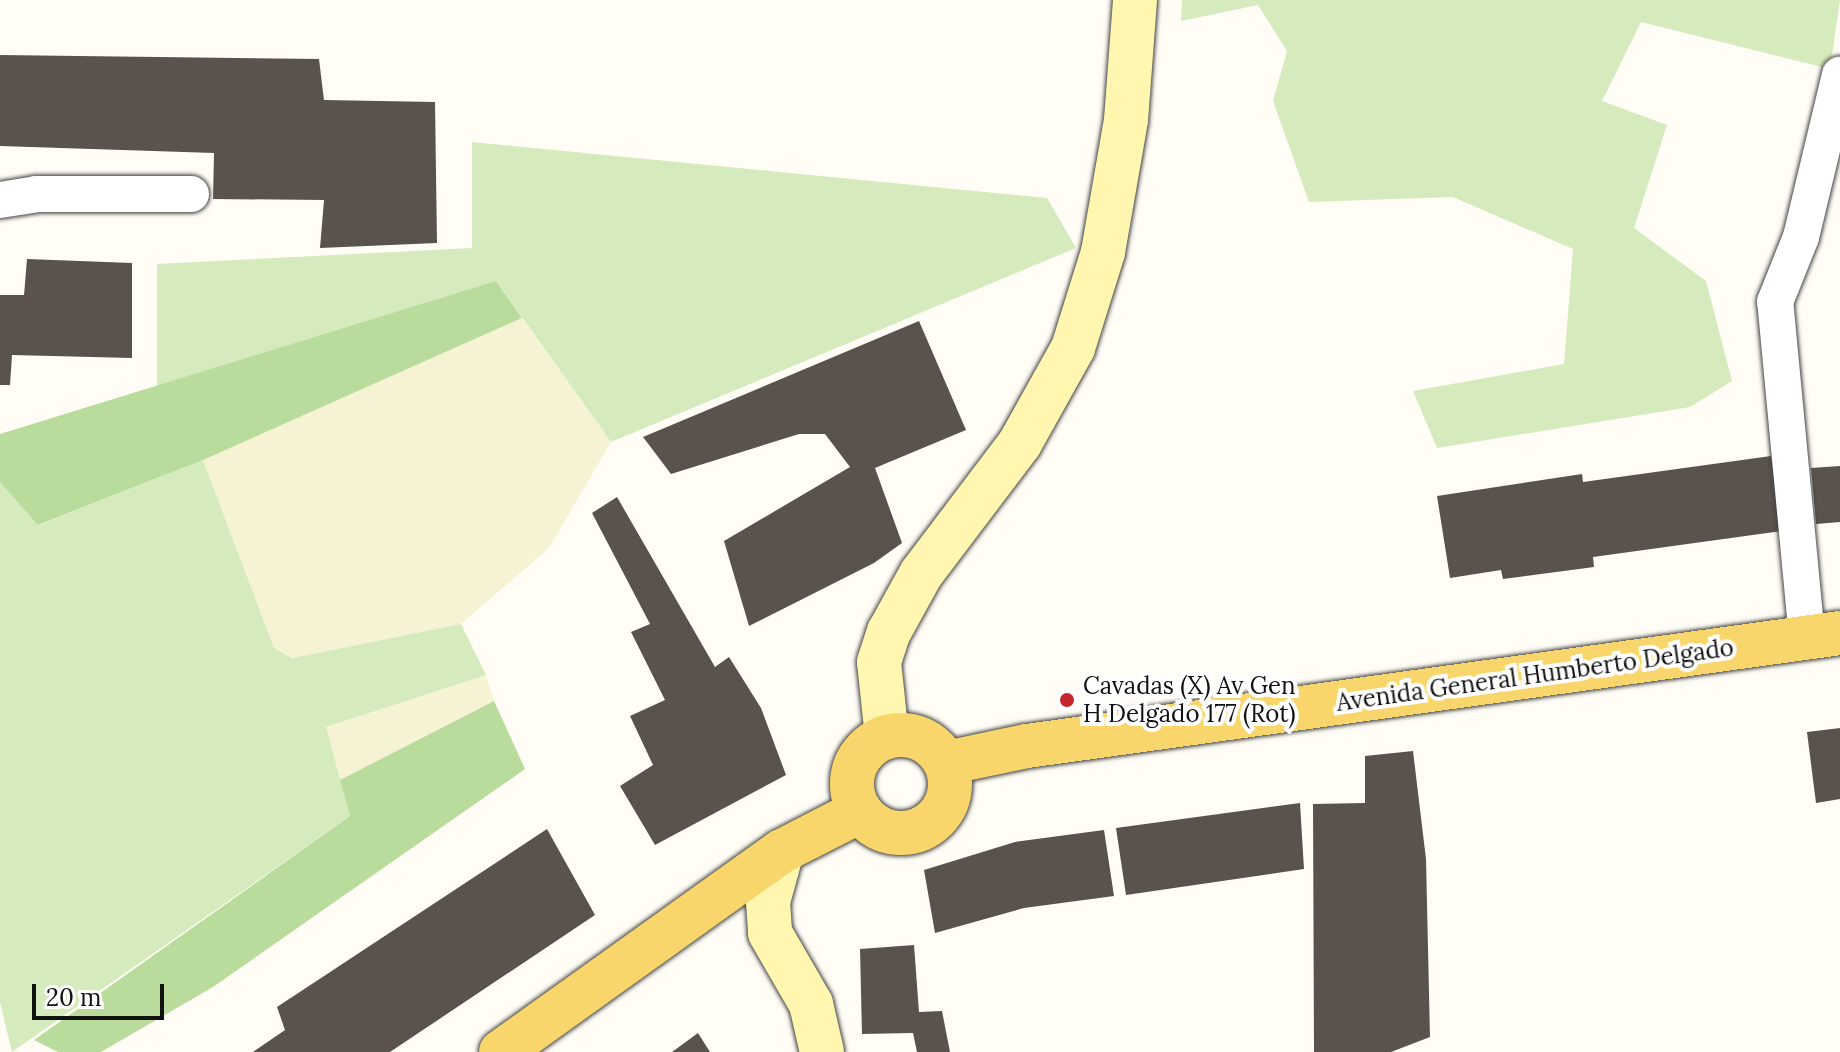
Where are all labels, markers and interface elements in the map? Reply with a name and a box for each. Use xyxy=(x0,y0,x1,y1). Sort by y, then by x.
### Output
street label: Avenida General Humberto Delgado xyxy=(1334,633,1736,717)
place label: Cavadas (X) Av Gen H Delgado 177 (Rot) xyxy=(1083,672,1296,728)
marker: Cavadas (X) Av Gen H Delgado 177 (Rot) xyxy=(1058,691,1076,709)
scale bar xyxy=(36,968,168,1018)
text: 20 m xyxy=(46,982,102,1013)

